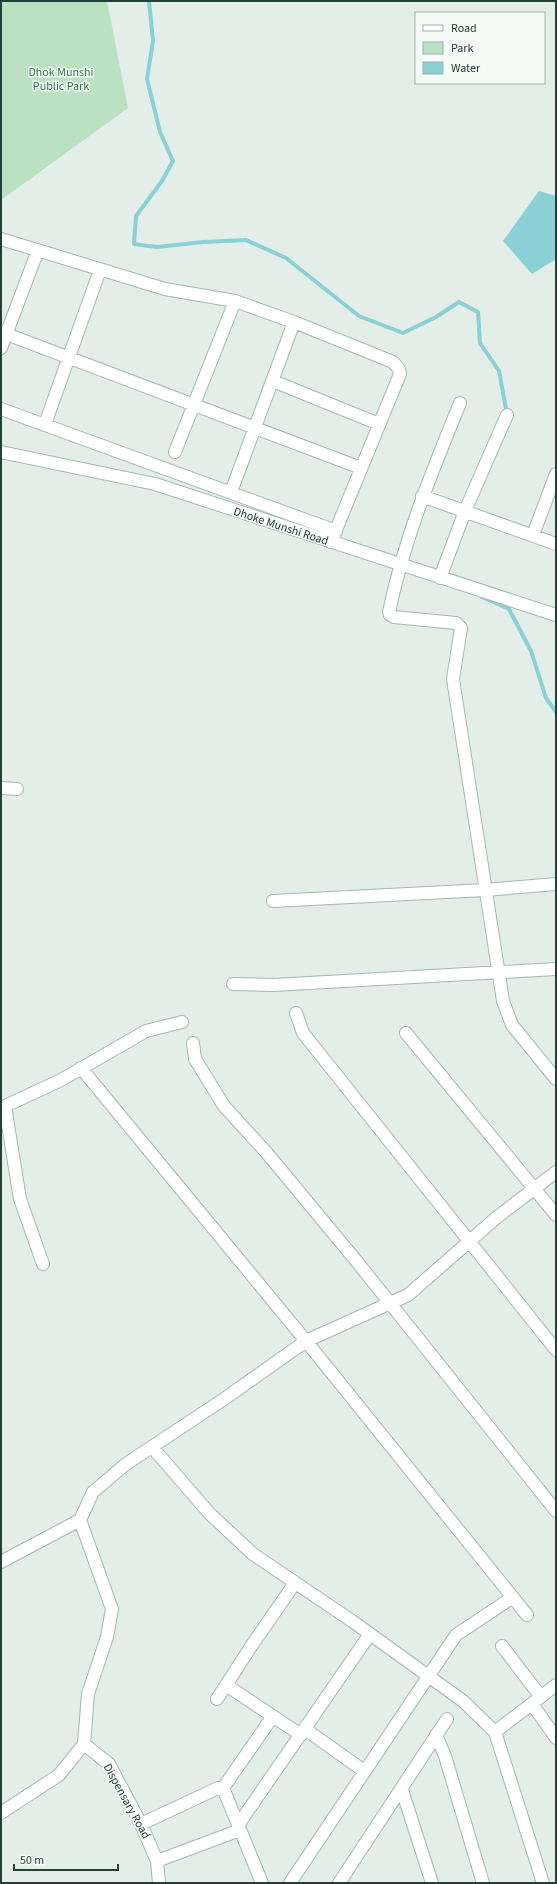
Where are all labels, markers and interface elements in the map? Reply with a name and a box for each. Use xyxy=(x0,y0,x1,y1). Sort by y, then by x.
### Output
legend xyxy=(415,12,545,84)
text: Road xyxy=(451,20,477,37)
text: Park xyxy=(451,40,473,57)
text: Water xyxy=(451,60,481,77)
park label: Dhok Munshi Public Park xyxy=(28,64,94,95)
street label: Dhoke Munshi Road xyxy=(231,503,331,550)
street label: Dispensary Road xyxy=(99,1760,154,1842)
scale bar xyxy=(14,1846,118,1872)
text: 50 m xyxy=(20,1852,44,1869)

